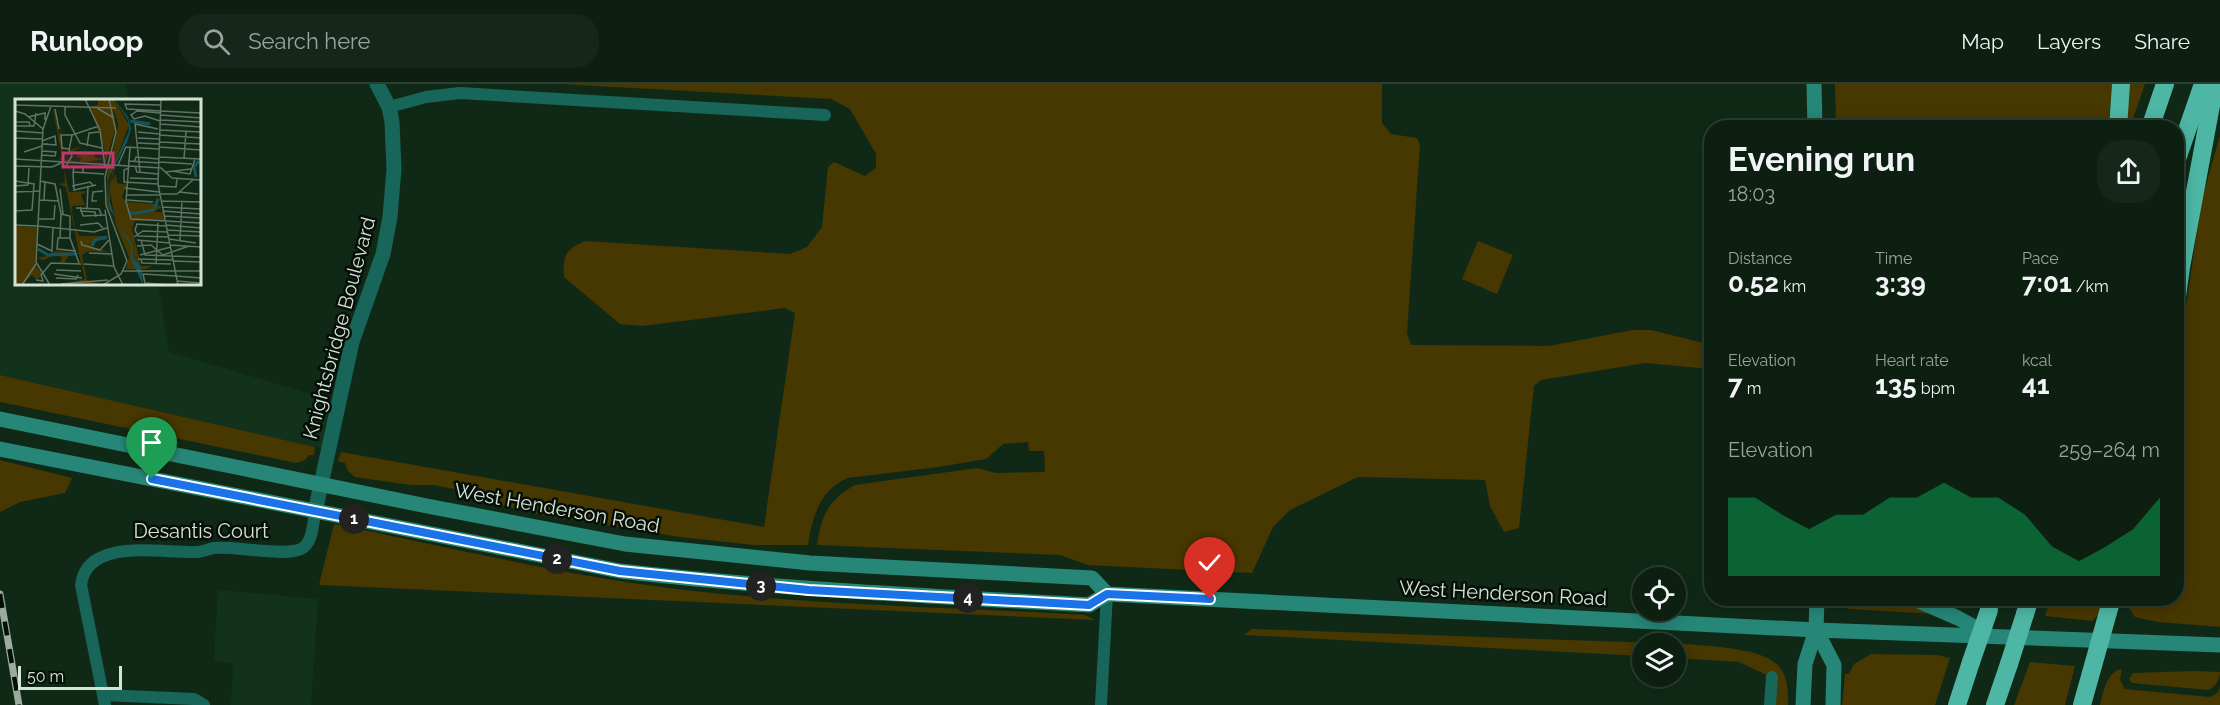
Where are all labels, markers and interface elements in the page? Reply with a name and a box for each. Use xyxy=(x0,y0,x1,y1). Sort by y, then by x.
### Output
search box xyxy=(179,14,599,68)
text: Runloop xyxy=(30,25,143,58)
icon: search xyxy=(200,25,233,58)
text: Search here xyxy=(248,28,370,54)
text: Map xyxy=(1961,29,2004,54)
text: Layers xyxy=(2037,29,2101,54)
text: Share xyxy=(2134,29,2190,54)
inset map xyxy=(15,99,201,285)
text: Evening run xyxy=(1728,140,1915,179)
button: share xyxy=(2097,140,2160,203)
text: 18:03 xyxy=(1728,182,1775,206)
street label: Knightsbridge Boulevard xyxy=(298,214,380,442)
text: Distance xyxy=(1728,249,1792,268)
text: Time xyxy=(1875,249,1912,268)
text: Pace xyxy=(2022,249,2059,268)
text: 0.52 xyxy=(1728,268,1779,298)
text: 3:39 xyxy=(1875,268,1926,298)
text: 7:01 xyxy=(2022,268,2072,298)
text: km xyxy=(1779,277,1806,296)
text: /km xyxy=(2072,277,2109,296)
text: Elevation xyxy=(1728,351,1796,370)
text: Heart rate xyxy=(1875,351,1949,370)
text: kcal xyxy=(2022,351,2052,370)
text: 7 xyxy=(1728,370,1743,400)
text: 135 xyxy=(1875,370,1917,400)
text: 41 xyxy=(2022,370,2050,400)
text: m xyxy=(1743,379,1761,398)
text: bpm xyxy=(1917,379,1955,398)
pin xyxy=(126,417,177,479)
icon: arrive xyxy=(135,426,168,459)
text: Elevation xyxy=(1728,438,1813,462)
text: 259–264 m xyxy=(2059,438,2160,462)
street label: West Henderson Road xyxy=(452,478,662,538)
pin: 1 xyxy=(339,504,369,534)
text: 1 xyxy=(350,509,358,528)
street label: Desantis Court xyxy=(133,519,269,543)
pin xyxy=(1184,537,1235,599)
pin: 2 xyxy=(542,544,572,574)
icon: check xyxy=(1193,546,1226,579)
text: 2 xyxy=(552,549,562,568)
map controls xyxy=(1632,567,1686,687)
button: locate xyxy=(1632,567,1686,621)
pin: 3 xyxy=(746,571,776,601)
text: 3 xyxy=(757,576,765,595)
street label: West Henderson Road xyxy=(1398,576,1608,610)
pin: 4 xyxy=(953,583,983,613)
text: 4 xyxy=(963,588,973,607)
button: layers xyxy=(1632,633,1686,687)
scale bar xyxy=(18,663,122,690)
text: 50 m xyxy=(27,667,64,686)

